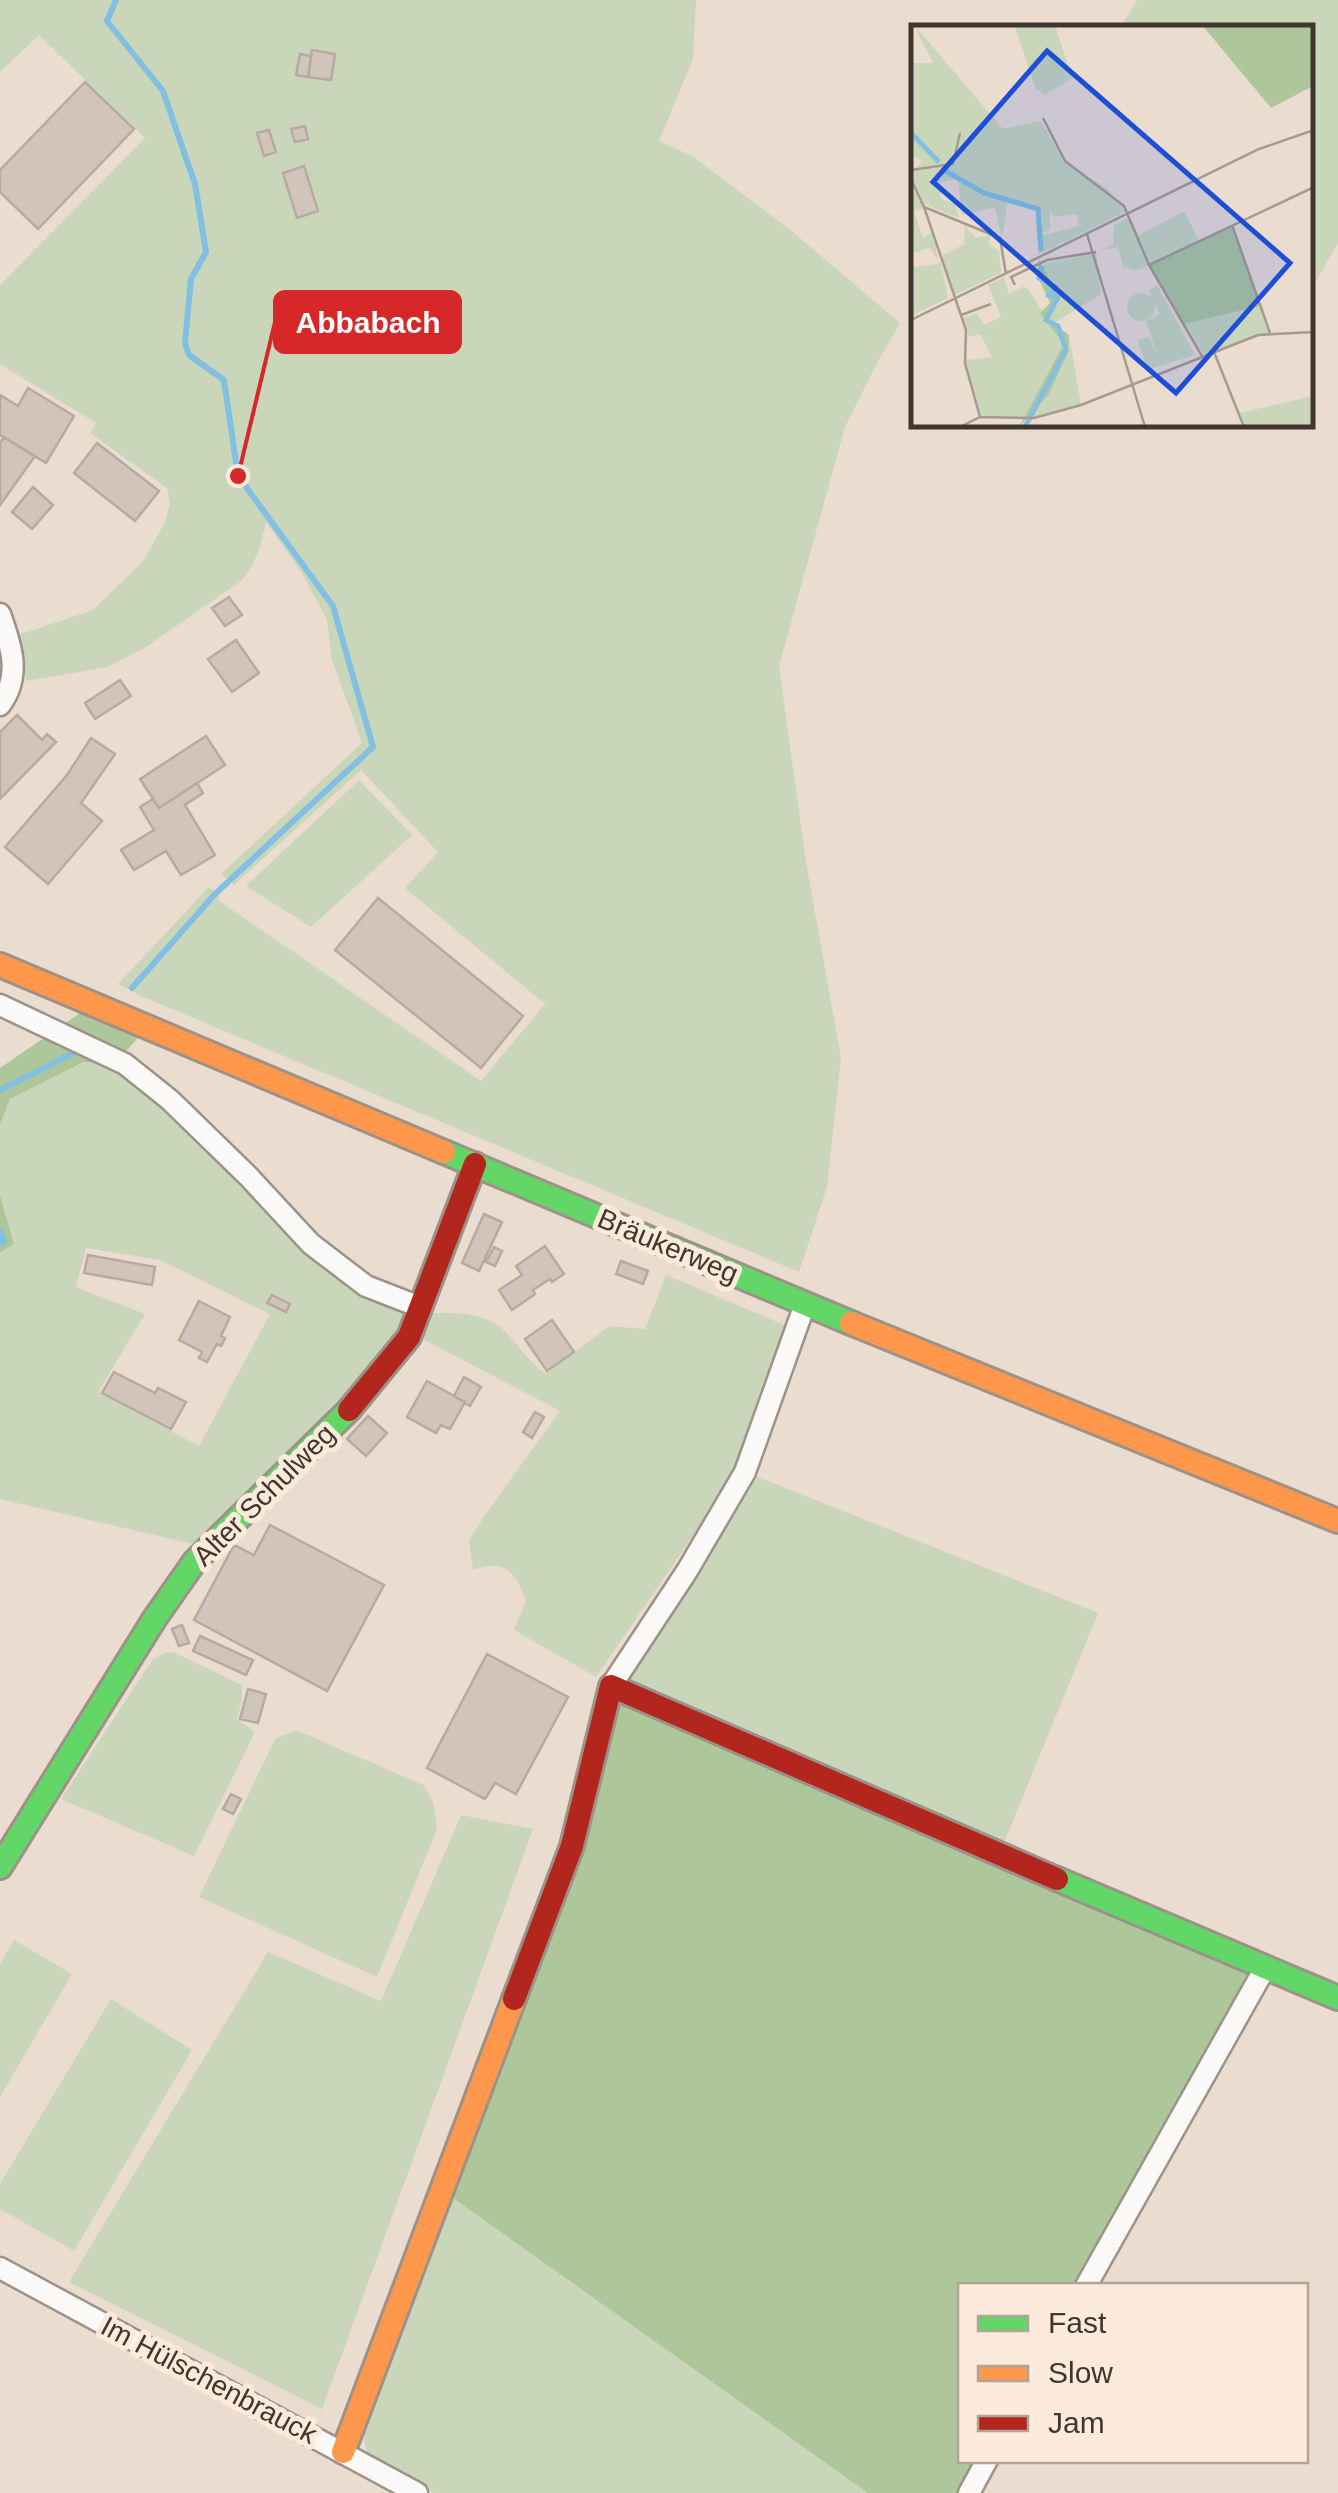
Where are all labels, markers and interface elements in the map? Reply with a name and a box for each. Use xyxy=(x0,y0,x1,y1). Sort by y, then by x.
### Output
inset map xyxy=(911,25,1313,428)
callout: Abbabach xyxy=(275,292,460,352)
text: Abbabach xyxy=(295,306,441,339)
street label: Bräukerweg xyxy=(593,1203,743,1289)
street label: Alter Schulweg xyxy=(187,1418,341,1572)
legend xyxy=(958,2283,1308,2463)
text: Fast xyxy=(1048,2306,1107,2339)
street label: Im Hülschenbrauck xyxy=(96,2310,323,2450)
text: Slow xyxy=(1048,2356,1113,2389)
text: Jam xyxy=(1048,2406,1105,2439)

